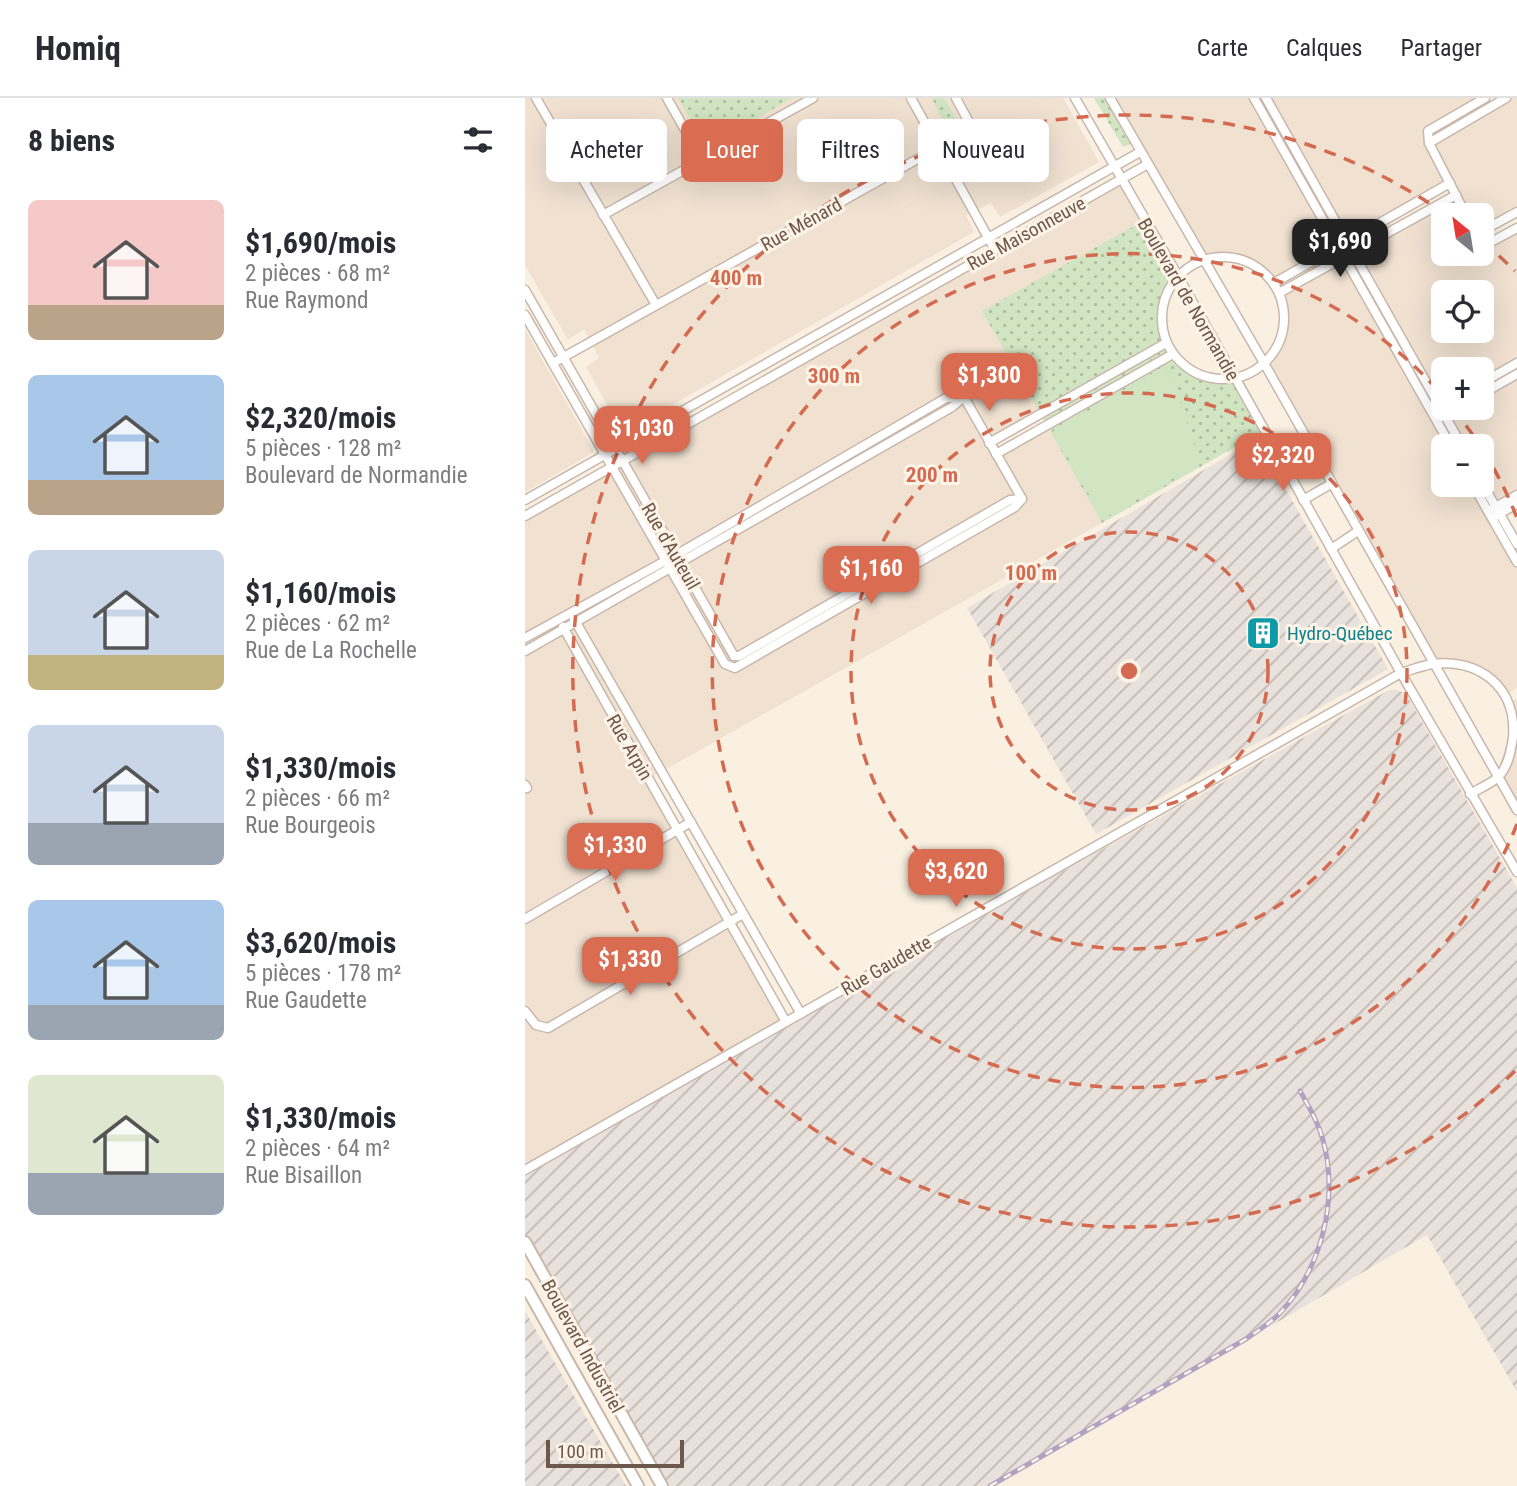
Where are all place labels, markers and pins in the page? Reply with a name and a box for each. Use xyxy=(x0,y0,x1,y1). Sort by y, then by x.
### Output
pin: $1,690 xyxy=(1283,220,1397,279)
pin: $1,300 xyxy=(932,354,1046,413)
pin: $1,030 xyxy=(585,406,699,466)
pin: $2,320 xyxy=(1226,434,1340,493)
pin: $1,160 xyxy=(814,546,928,606)
building icon: Hydro-Québec xyxy=(1244,614,1282,652)
place label: Hydro-Québec xyxy=(1287,622,1393,645)
centre of rings xyxy=(1117,659,1141,683)
pin: $1,330 xyxy=(558,824,672,883)
pin: $3,620 xyxy=(899,850,1013,909)
pin: $1,330 xyxy=(573,937,687,997)

